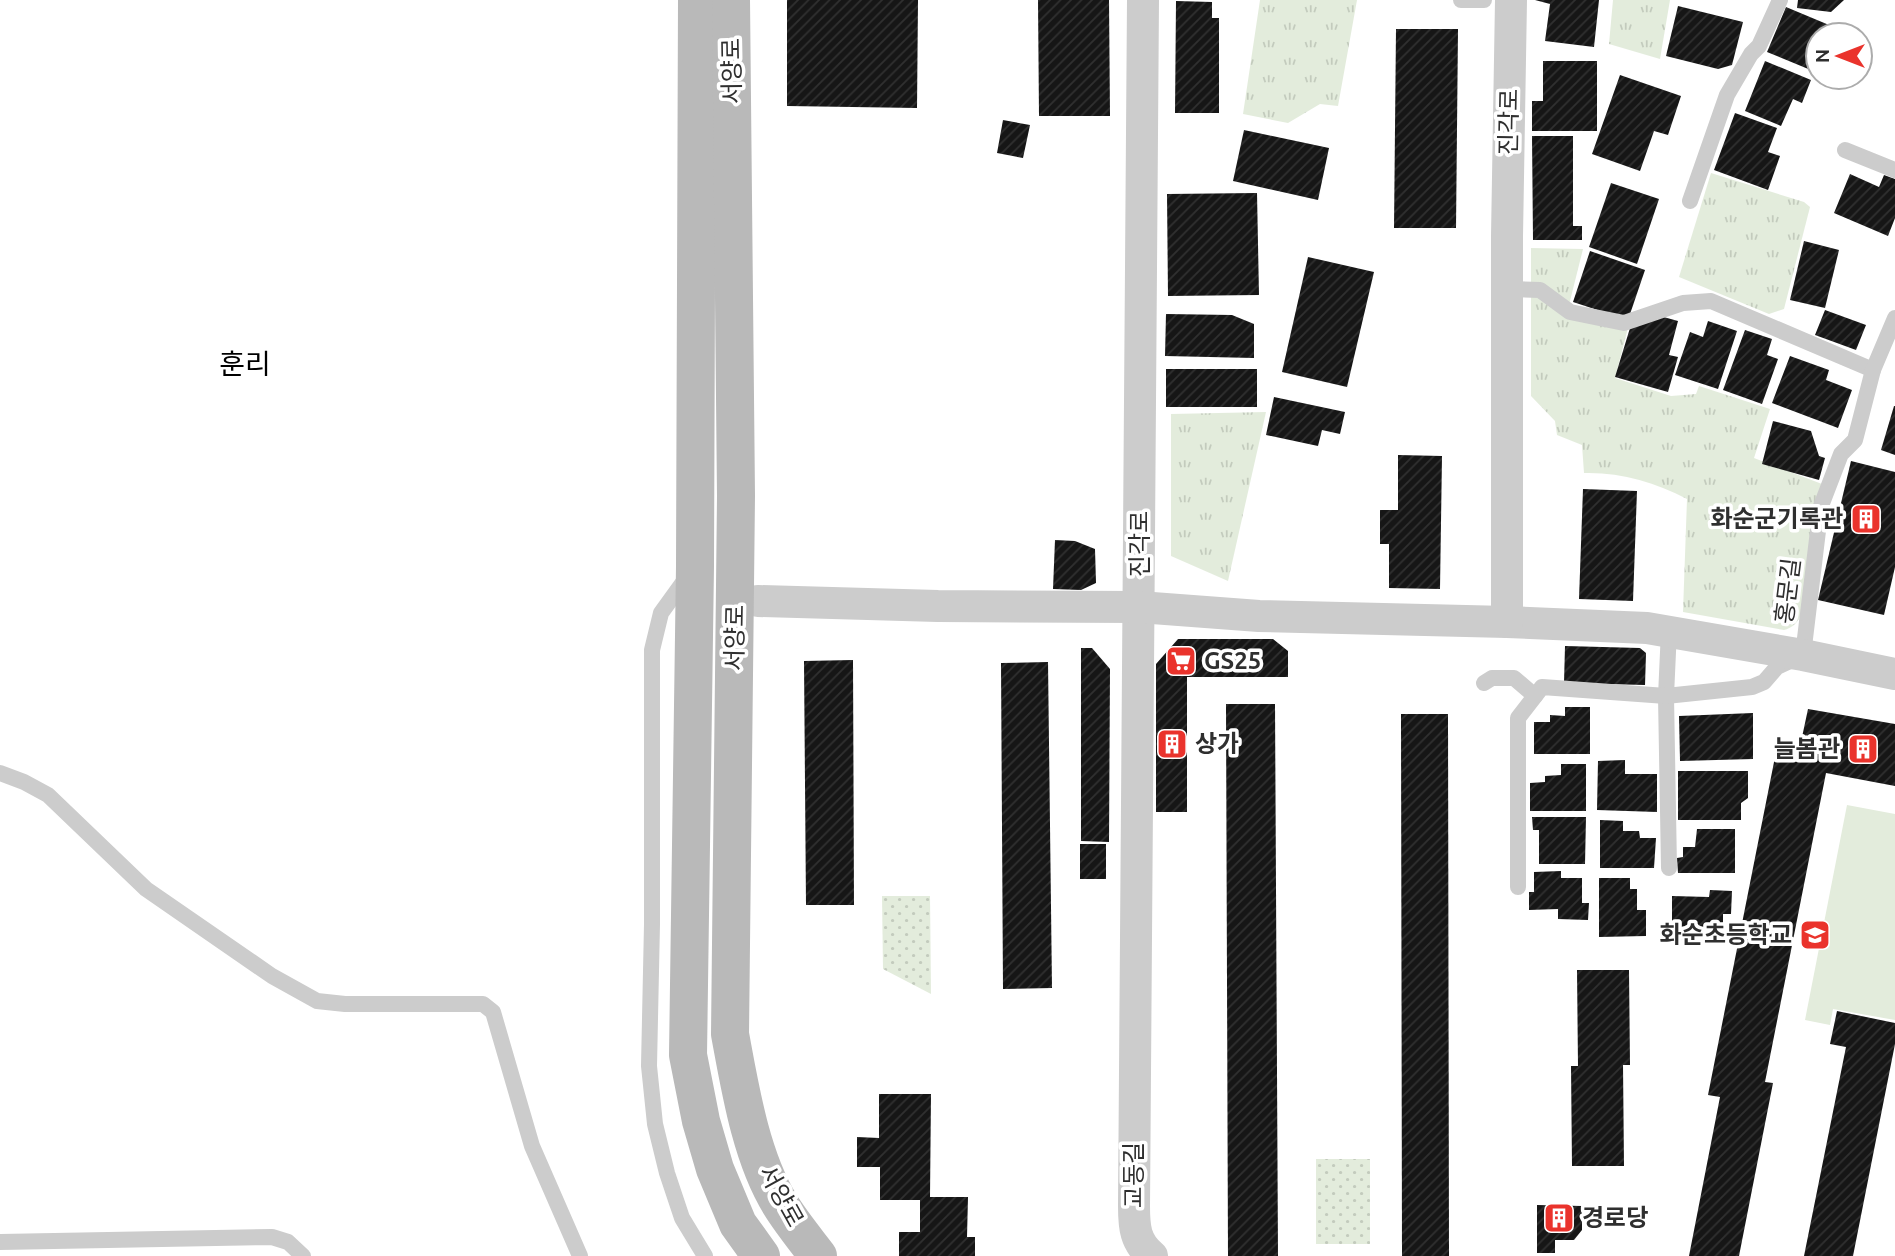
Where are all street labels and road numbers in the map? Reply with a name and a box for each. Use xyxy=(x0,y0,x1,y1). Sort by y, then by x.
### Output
street label: 서양로 xyxy=(717,38,746,104)
street label: 진각로 xyxy=(1494,89,1523,155)
street label: 진각로 xyxy=(1126,511,1153,577)
street label: 홍문길 xyxy=(1770,556,1805,625)
street label: 서양로 xyxy=(720,605,749,671)
street label: 교동길 xyxy=(1120,1142,1147,1208)
street label: 서양로 xyxy=(754,1160,809,1231)

